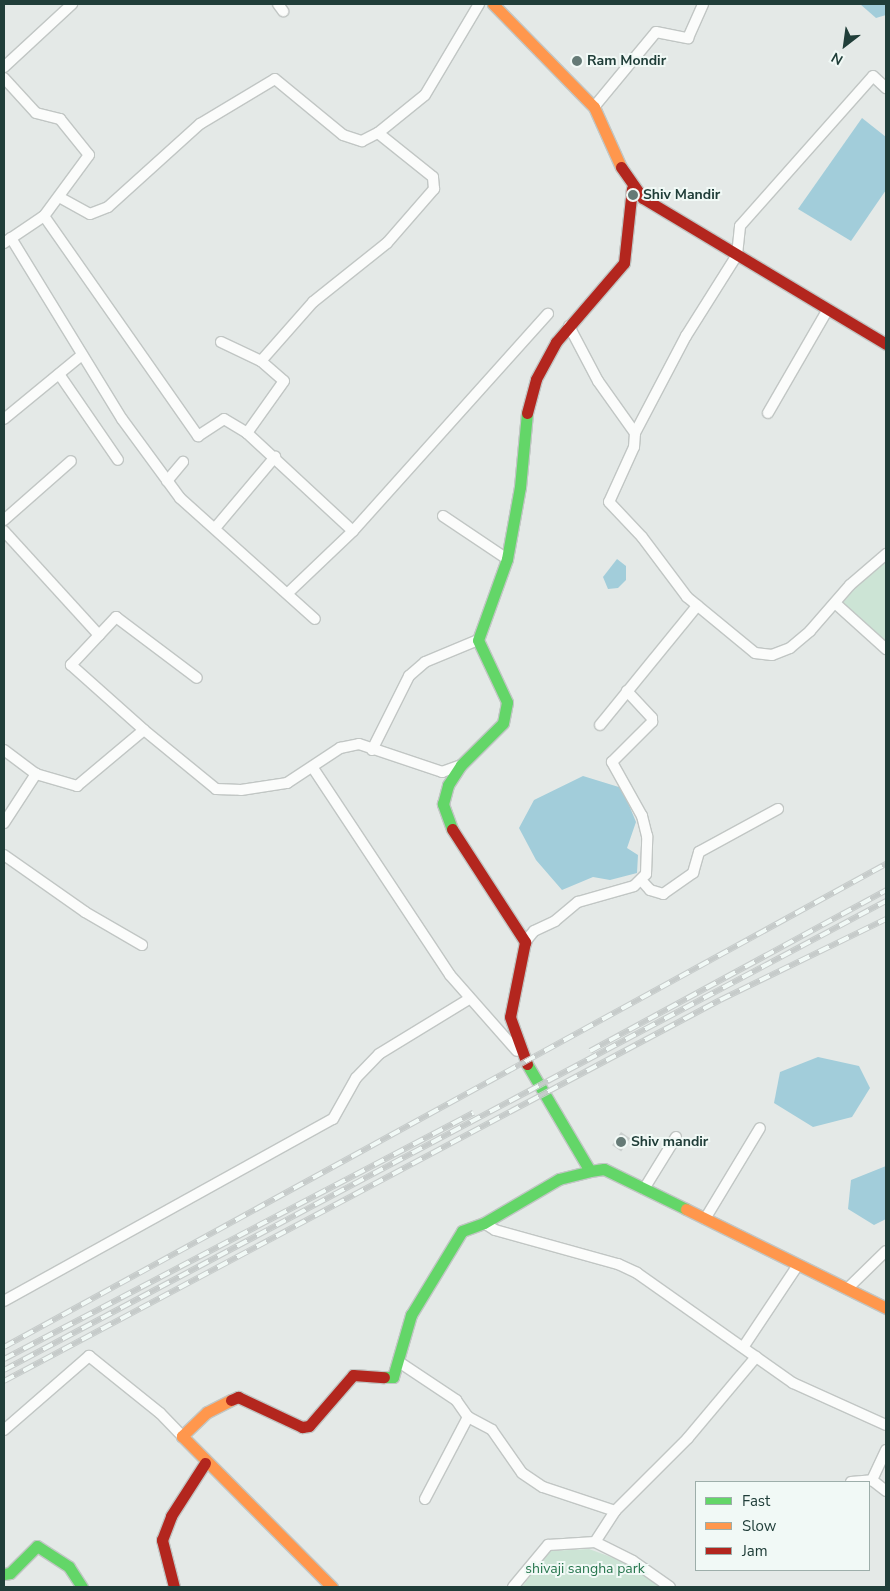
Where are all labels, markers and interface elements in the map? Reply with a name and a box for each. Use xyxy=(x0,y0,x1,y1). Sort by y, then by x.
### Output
north arrow xyxy=(820,20,870,70)
text: N xyxy=(828,48,847,69)
place label: Ram Mondir xyxy=(587,53,666,69)
marker: Ram Mondir xyxy=(571,55,583,67)
place label: Shiv Mandir xyxy=(643,187,720,203)
marker: Shiv Mandir xyxy=(627,189,639,201)
place label: Shiv mandir xyxy=(631,1134,708,1150)
marker: Shiv mandir xyxy=(615,1136,627,1148)
legend xyxy=(695,1481,870,1571)
text: Fast xyxy=(742,1491,770,1511)
text: Slow xyxy=(742,1516,776,1536)
text: Jam xyxy=(742,1541,768,1561)
park label: shivaji sangha park xyxy=(525,1561,645,1577)

